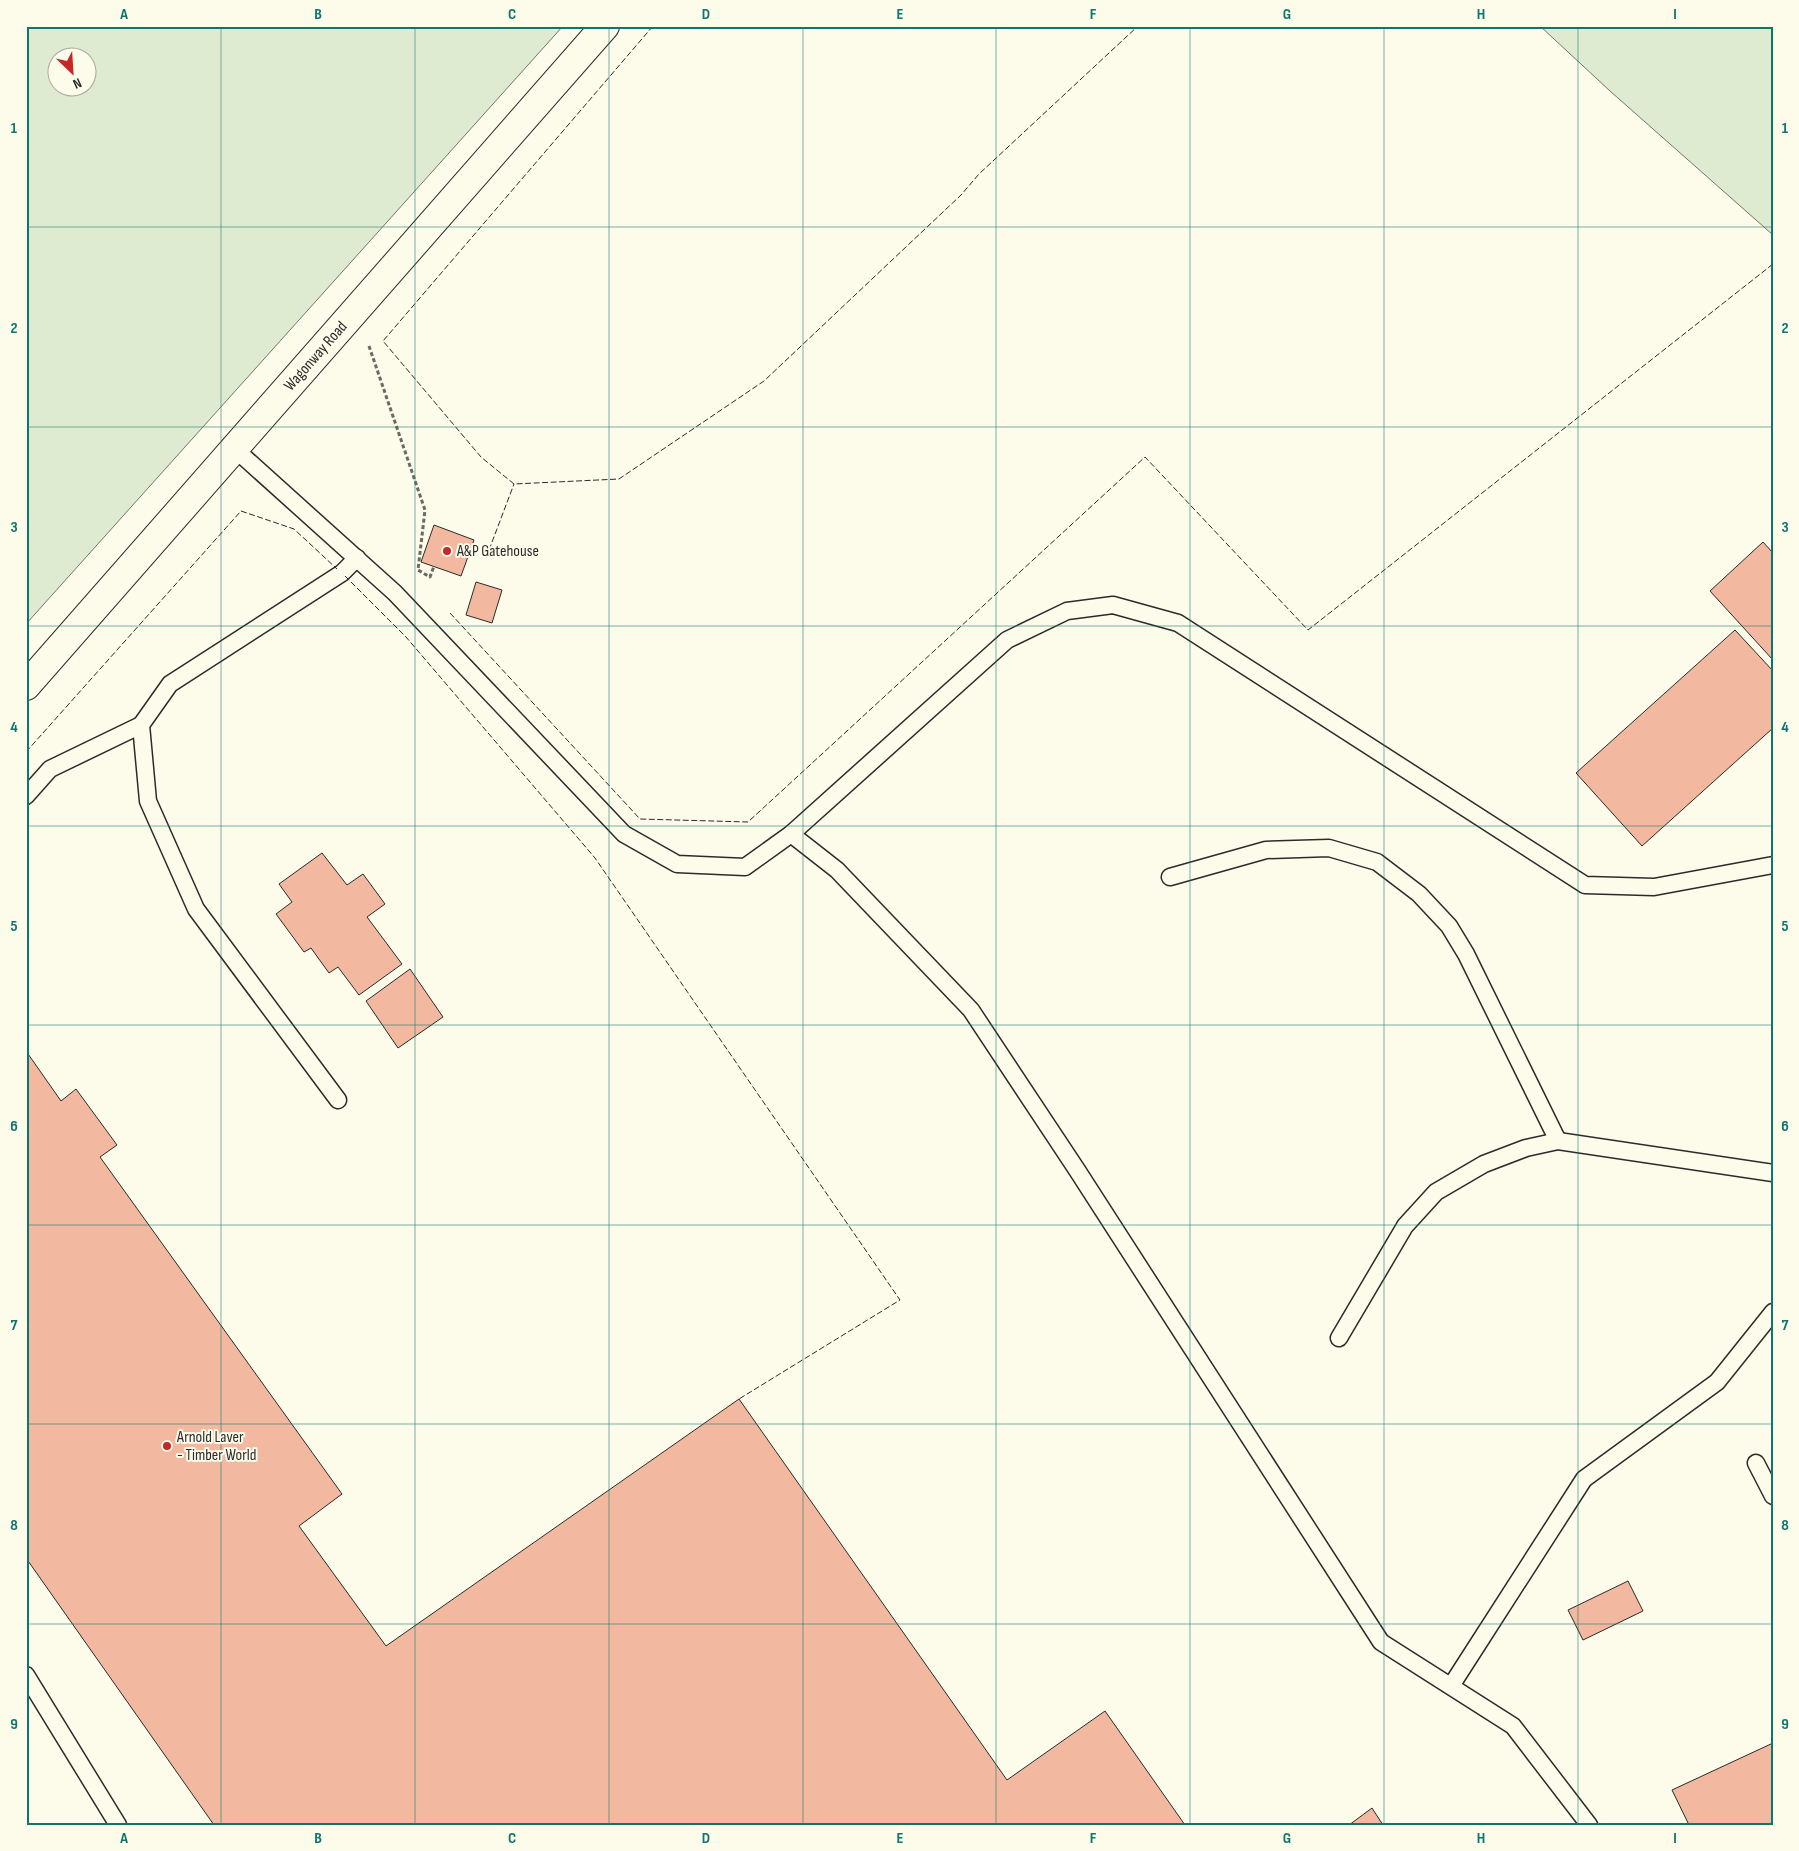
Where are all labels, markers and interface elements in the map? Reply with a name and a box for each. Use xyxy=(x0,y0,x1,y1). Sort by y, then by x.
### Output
text: A xyxy=(119,5,128,24)
text: B xyxy=(314,5,322,24)
text: C xyxy=(508,5,516,24)
text: D xyxy=(702,5,710,24)
text: E xyxy=(897,5,904,24)
text: F xyxy=(1090,5,1097,24)
text: G xyxy=(1283,5,1291,24)
text: H xyxy=(1477,5,1485,24)
text: I xyxy=(1673,5,1677,24)
north arrow xyxy=(48,48,98,98)
text: N xyxy=(70,74,84,93)
text: 1 xyxy=(11,119,18,138)
text: 1 xyxy=(1782,119,1789,138)
street label: Wagonway Road xyxy=(280,317,351,395)
text: 2 xyxy=(10,319,18,338)
text: 2 xyxy=(1781,319,1789,338)
text: 3 xyxy=(10,518,18,537)
text: 3 xyxy=(1781,518,1789,537)
place label: A&P Gatehouse xyxy=(456,542,539,561)
marker: A&P Gatehouse xyxy=(441,545,453,557)
text: 4 xyxy=(10,718,18,737)
text: 4 xyxy=(1781,718,1789,737)
text: 5 xyxy=(10,917,18,936)
text: 5 xyxy=(1781,917,1789,936)
text: 6 xyxy=(10,1117,18,1136)
text: 6 xyxy=(1781,1117,1789,1136)
text: 7 xyxy=(11,1316,18,1335)
text: 7 xyxy=(1782,1316,1789,1335)
place label: Arnold Laver - Timber World xyxy=(176,1428,256,1465)
marker: Arnold Laver - Timber World xyxy=(161,1440,173,1452)
text: 8 xyxy=(10,1516,18,1535)
text: 8 xyxy=(1781,1516,1789,1535)
text: 9 xyxy=(10,1715,18,1734)
text: 9 xyxy=(1781,1715,1789,1734)
text: A xyxy=(119,1829,128,1848)
text: B xyxy=(314,1829,322,1848)
text: C xyxy=(508,1829,516,1848)
text: D xyxy=(702,1829,710,1848)
text: E xyxy=(897,1829,904,1848)
text: F xyxy=(1090,1829,1097,1848)
text: G xyxy=(1283,1829,1291,1848)
text: H xyxy=(1477,1829,1485,1848)
text: I xyxy=(1673,1829,1677,1848)

